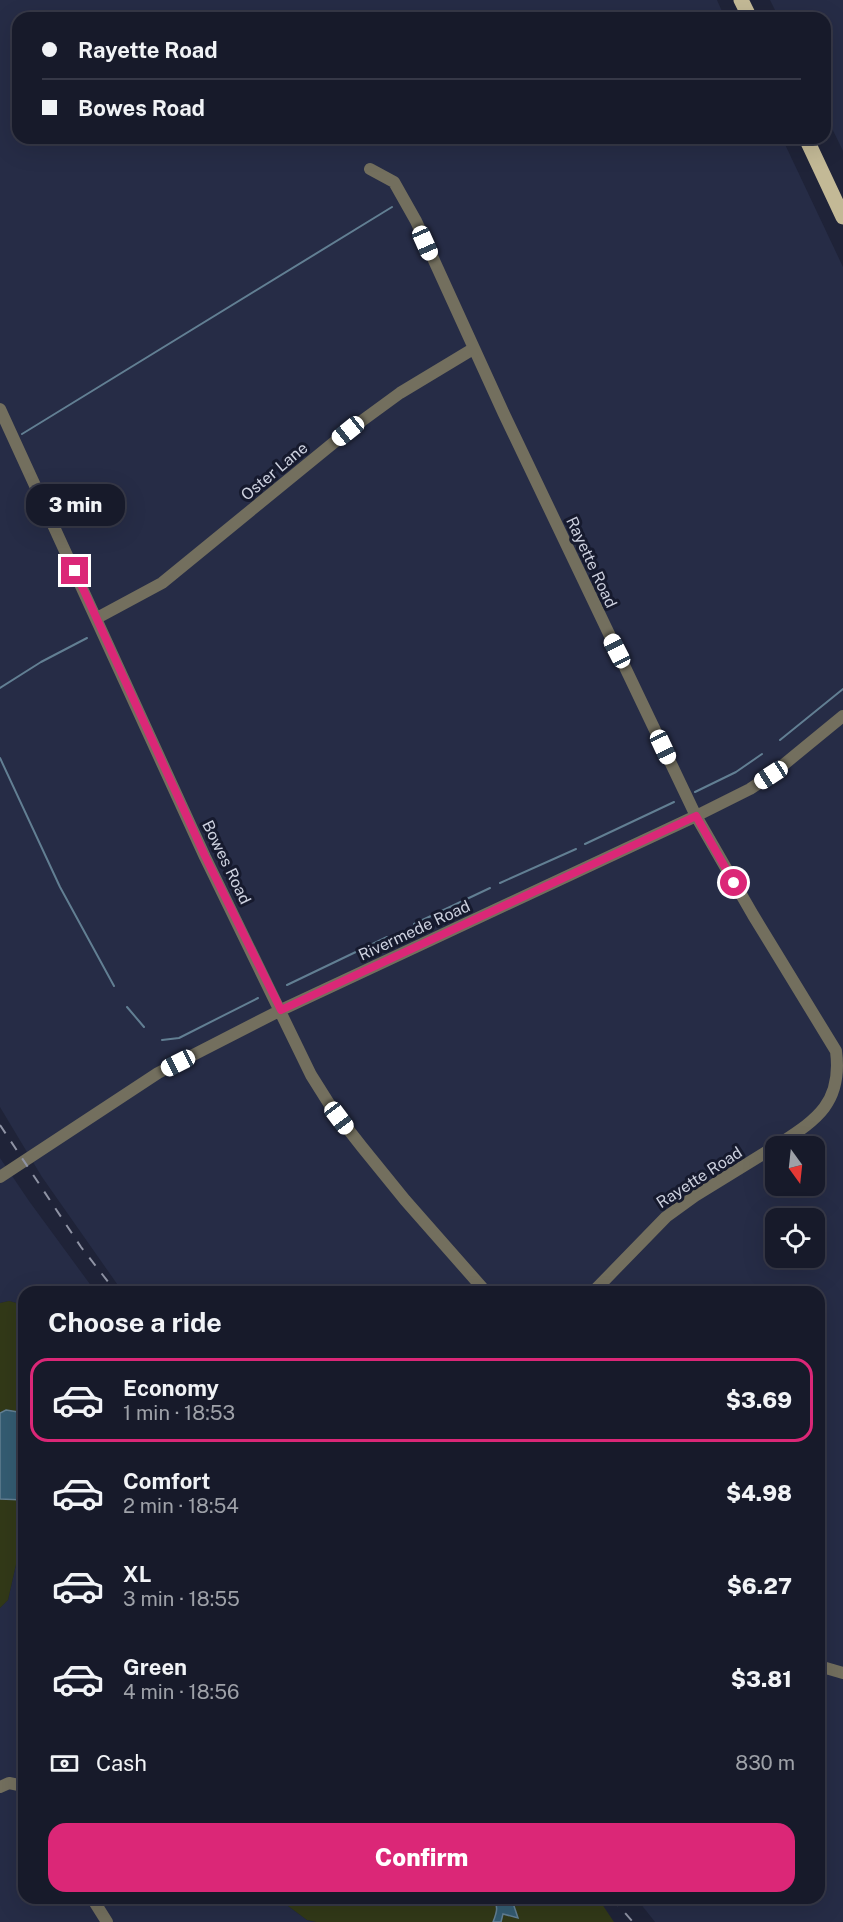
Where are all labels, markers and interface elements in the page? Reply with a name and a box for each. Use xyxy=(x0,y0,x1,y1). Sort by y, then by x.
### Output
text: Rayette Road xyxy=(78,37,218,63)
text: Bowes Road xyxy=(78,95,205,121)
car xyxy=(409,223,441,263)
car xyxy=(328,413,368,449)
street label: Oster Lane xyxy=(237,438,311,505)
callout: 3 min xyxy=(26,484,124,526)
text: 3 min xyxy=(49,493,102,517)
street label: Rayette Road xyxy=(562,514,621,611)
route end xyxy=(61,557,88,584)
car xyxy=(601,631,633,671)
car xyxy=(647,727,679,767)
car xyxy=(751,758,791,792)
street label: Bowes Road xyxy=(198,817,255,907)
route start xyxy=(720,869,747,896)
street label: Rivermede Road xyxy=(355,896,473,965)
car xyxy=(158,1047,198,1079)
car xyxy=(321,1098,357,1138)
north arrow xyxy=(765,1136,825,1196)
map controls xyxy=(765,1136,825,1268)
street label: Rayette Road xyxy=(653,1143,746,1212)
button: locate xyxy=(765,1208,825,1268)
text: Choose a ride xyxy=(48,1306,222,1338)
icon: car xyxy=(51,1373,105,1427)
text: Economy xyxy=(123,1375,219,1401)
text: $3.69 xyxy=(726,1387,792,1413)
text: 1 min · 18:53 xyxy=(123,1401,235,1425)
icon: car xyxy=(51,1466,105,1520)
text: Comfort xyxy=(123,1468,210,1494)
text: $4.98 xyxy=(726,1480,792,1506)
text: 2 min · 18:54 xyxy=(123,1494,239,1518)
icon: car xyxy=(51,1559,105,1613)
text: XL xyxy=(123,1561,151,1587)
text: $6.27 xyxy=(727,1573,792,1599)
text: 3 min · 18:55 xyxy=(123,1587,240,1611)
icon: car xyxy=(51,1652,105,1706)
text: Green xyxy=(123,1654,187,1680)
text: $3.81 xyxy=(731,1666,792,1692)
text: 4 min · 18:56 xyxy=(123,1680,239,1704)
icon: cash xyxy=(48,1747,81,1780)
text: Cash xyxy=(96,1750,147,1776)
text: 830 m xyxy=(735,1751,795,1775)
button: Confirm xyxy=(48,1823,795,1892)

